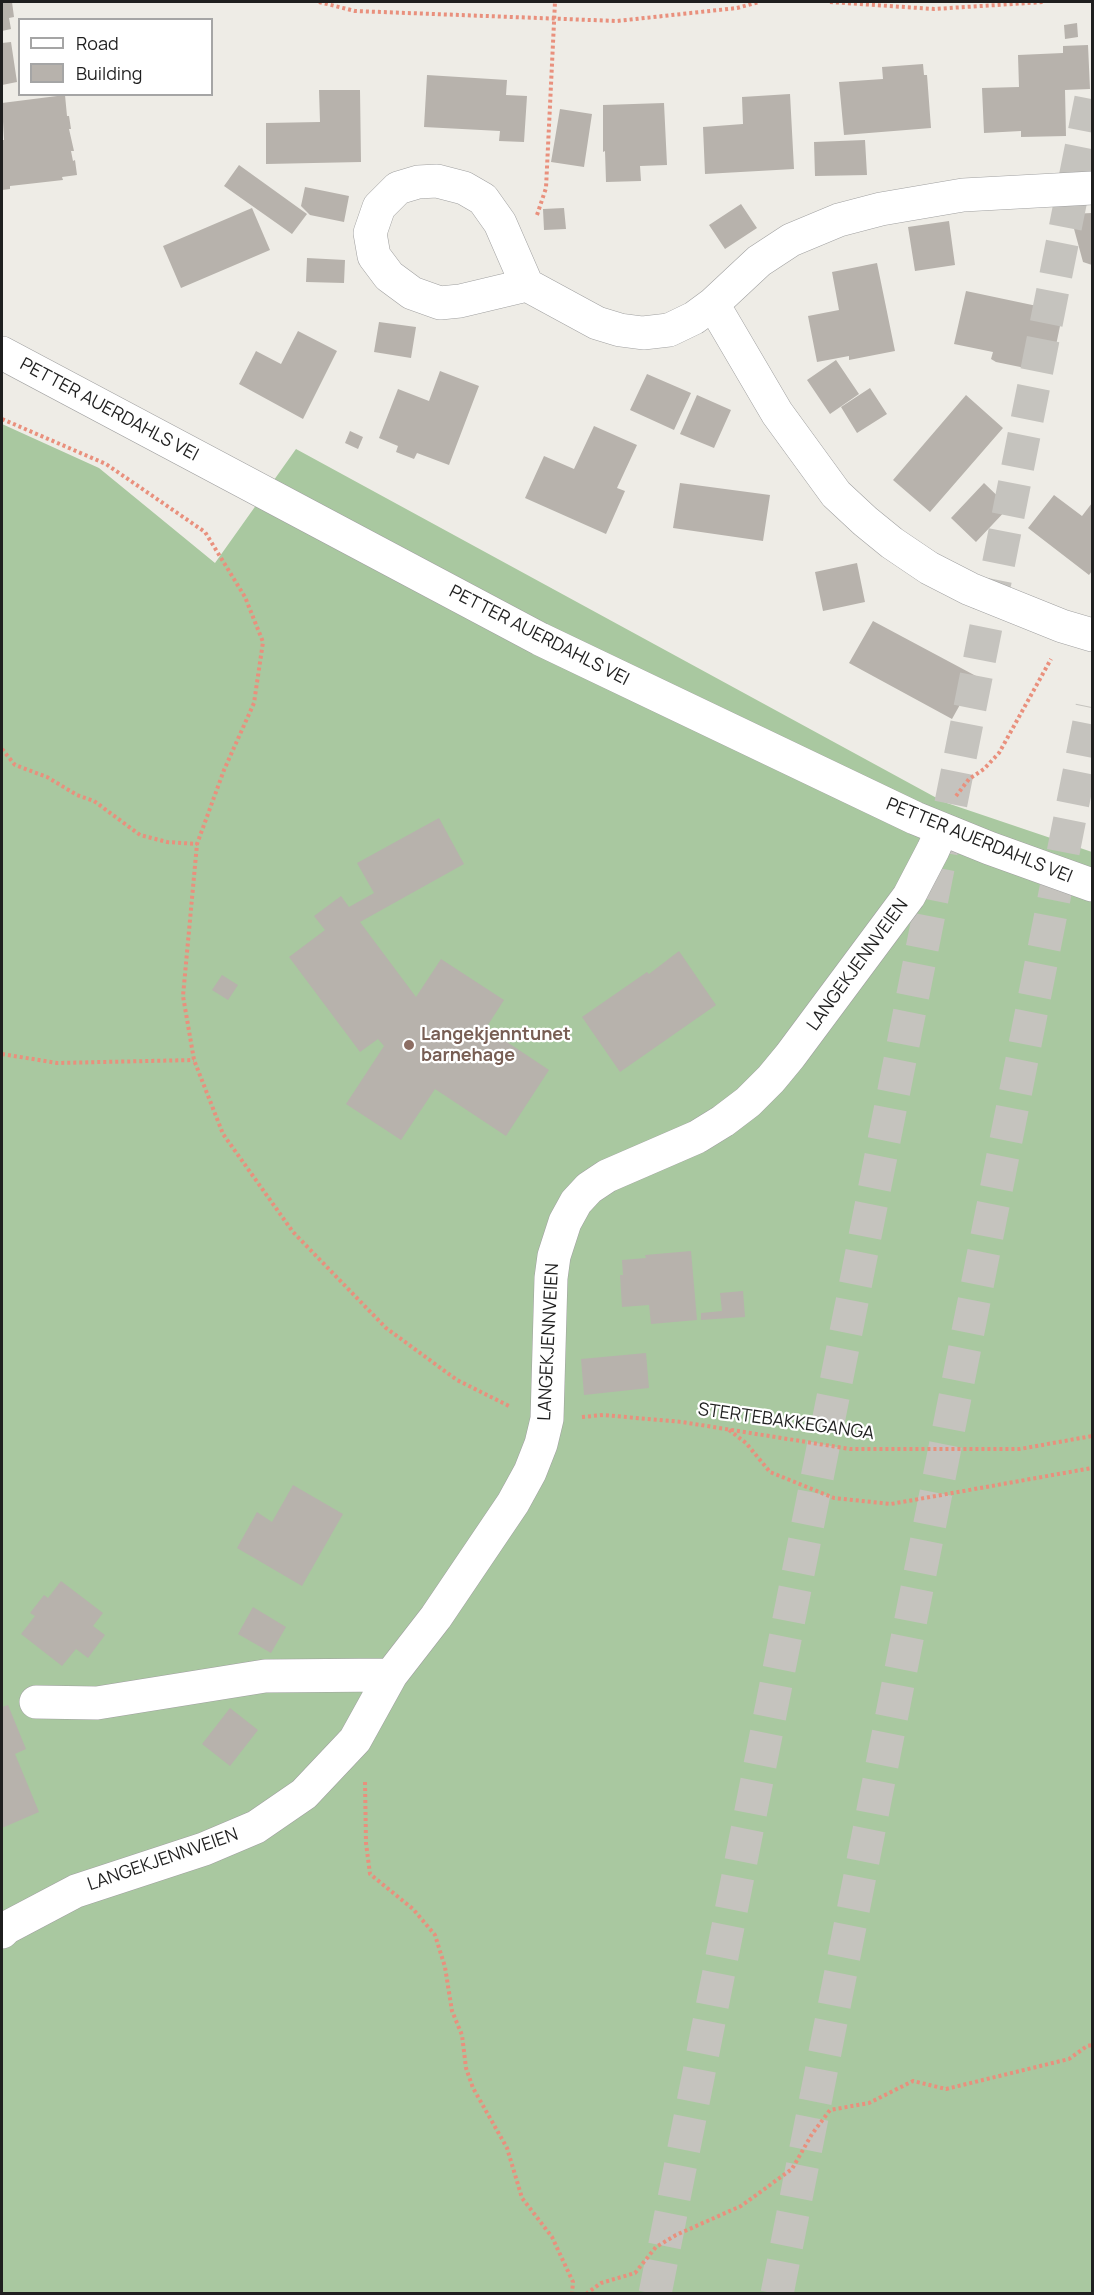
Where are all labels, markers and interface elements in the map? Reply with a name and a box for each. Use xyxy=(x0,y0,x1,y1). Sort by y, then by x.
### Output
legend xyxy=(18,18,213,96)
text: Road xyxy=(76,31,119,55)
text: Building xyxy=(76,61,142,85)
street label: PETTER AUERDAHLS VEI xyxy=(16,354,202,466)
street label: PETTER AUERDAHLS VEI xyxy=(446,581,632,691)
street label: PETTER AUERDAHLS VEI xyxy=(883,794,1075,888)
street label: LANGEKJENNVEIEN xyxy=(803,895,913,1035)
place label: Langekjenntunet barnehage xyxy=(421,1024,571,1066)
marker: Langekjenntunet barnehage xyxy=(402,1038,416,1052)
street label: LANGEKJENNVEIEN xyxy=(534,1263,564,1421)
street label: STERTEBAKKEGANGA xyxy=(696,1399,876,1445)
street label: LANGEKJENNVEIEN xyxy=(85,1824,241,1896)

